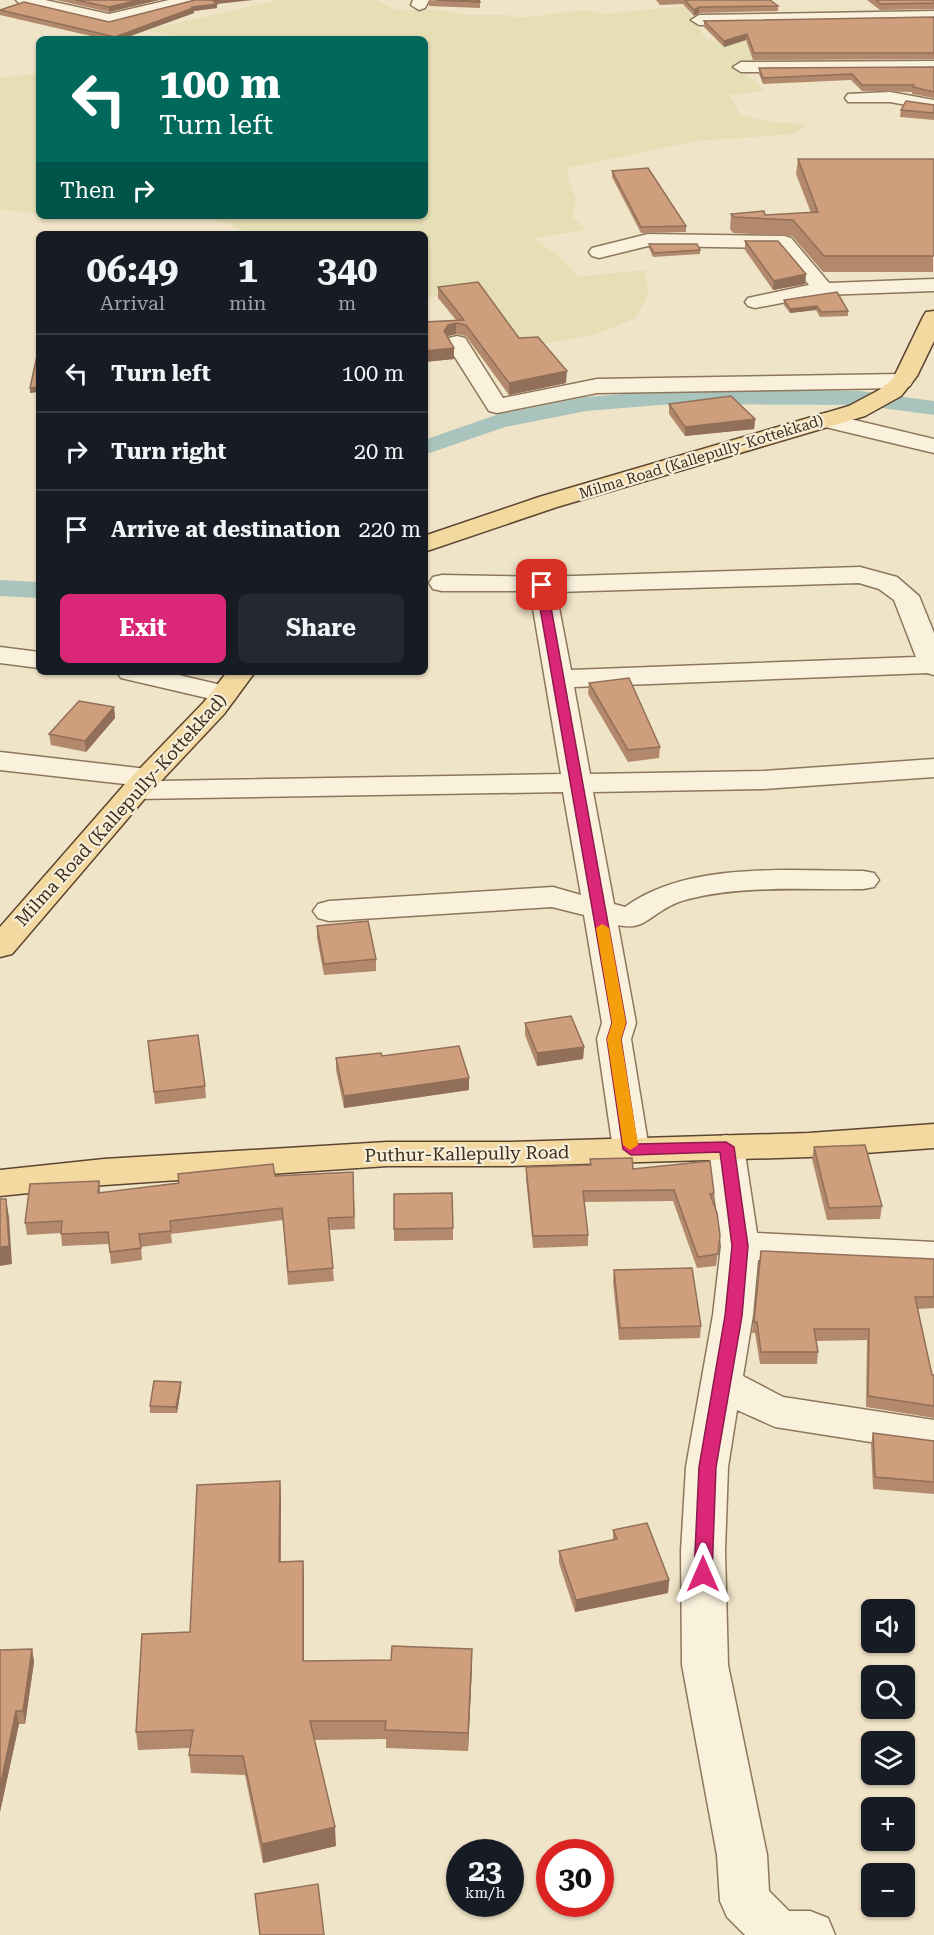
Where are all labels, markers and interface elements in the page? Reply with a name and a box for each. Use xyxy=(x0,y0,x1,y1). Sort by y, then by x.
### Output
text: 100 m xyxy=(159,59,281,108)
icon: left xyxy=(60,60,138,138)
text: Turn left xyxy=(159,109,273,141)
icon: right xyxy=(127,174,160,207)
text: Then xyxy=(60,178,115,203)
text: 06:49 xyxy=(87,249,178,291)
text: 1 xyxy=(238,249,258,291)
text: 340 xyxy=(317,249,377,291)
text: Arrival xyxy=(100,291,165,315)
text: min xyxy=(229,291,266,315)
text: m xyxy=(338,291,356,315)
icon: left xyxy=(60,357,93,390)
text: Turn left xyxy=(111,361,211,386)
text: 100 m xyxy=(341,361,404,386)
street label: Milma Road (Kallepully-Kottekkad) xyxy=(577,411,825,503)
icon: right xyxy=(60,435,93,468)
text: Turn right xyxy=(111,439,226,464)
text: 20 m xyxy=(354,439,404,464)
icon: arrive xyxy=(60,513,93,546)
text: Arrive at destination xyxy=(111,517,340,542)
text: 220 m xyxy=(358,517,421,542)
pin xyxy=(516,559,567,610)
icon: arrive xyxy=(525,568,558,601)
button: Exit xyxy=(60,594,226,663)
button: Share xyxy=(238,594,404,663)
street label: Milma Road (Kallepully-Kottekkad) xyxy=(11,689,231,930)
street label: Puthur-Kallepully Road xyxy=(364,1141,570,1166)
position arrow xyxy=(671,1542,735,1606)
map controls xyxy=(861,1599,915,1917)
button: sound xyxy=(861,1599,915,1653)
button: search xyxy=(861,1665,915,1719)
button: layers xyxy=(861,1731,915,1785)
button: + xyxy=(861,1797,915,1851)
speed limit sign: 30 xyxy=(536,1839,614,1917)
text: 23 xyxy=(468,1853,502,1888)
button: − xyxy=(861,1863,915,1917)
text: km/h xyxy=(465,1884,505,1902)

